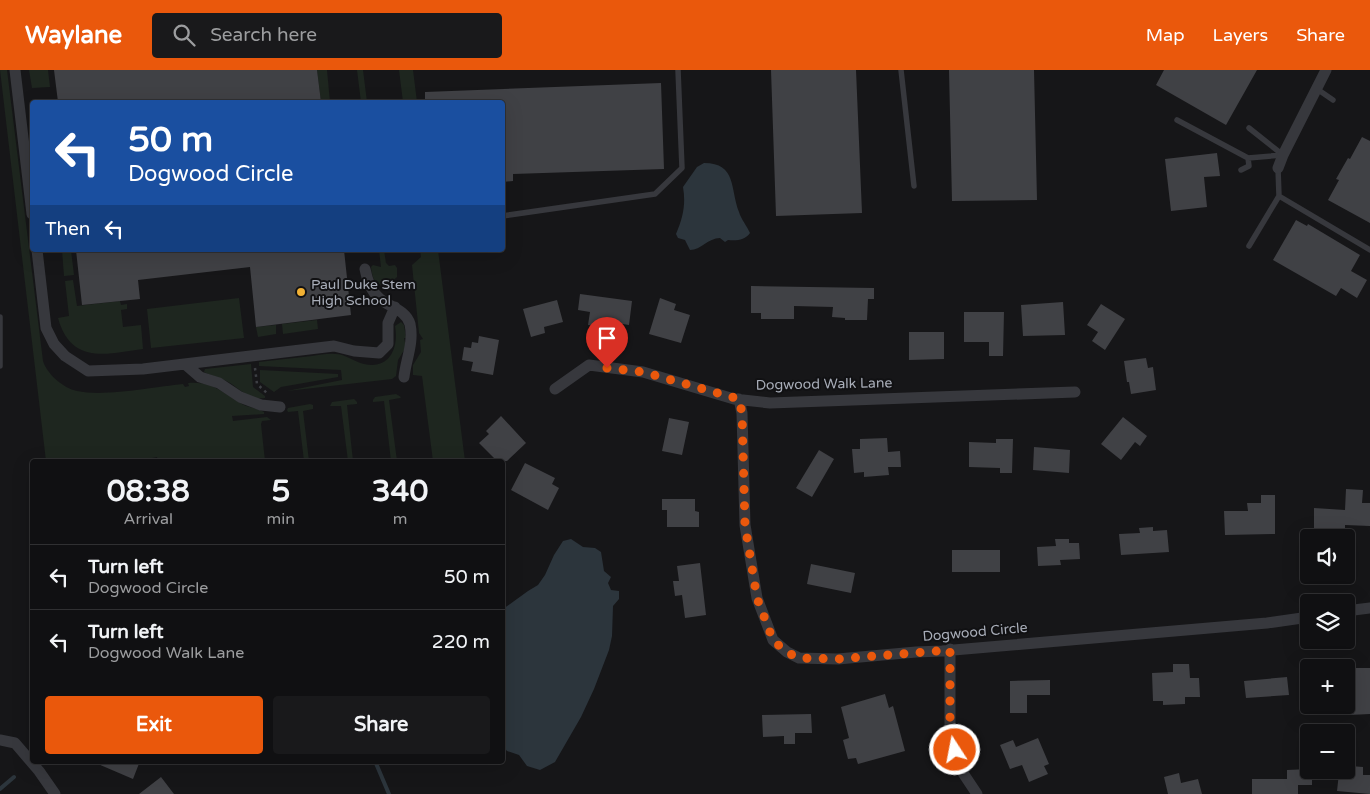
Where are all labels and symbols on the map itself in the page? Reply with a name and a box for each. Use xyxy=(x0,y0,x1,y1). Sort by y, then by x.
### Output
place label: Paul Duke Stem High School xyxy=(311,276,416,309)
marker: Paul Duke Stem High School xyxy=(295,286,307,298)
pin xyxy=(586,317,628,368)
street label: Dogwood Walk Lane xyxy=(756,374,893,394)
street label: Dogwood Circle xyxy=(922,619,1028,645)
position arrow xyxy=(928,723,980,775)

